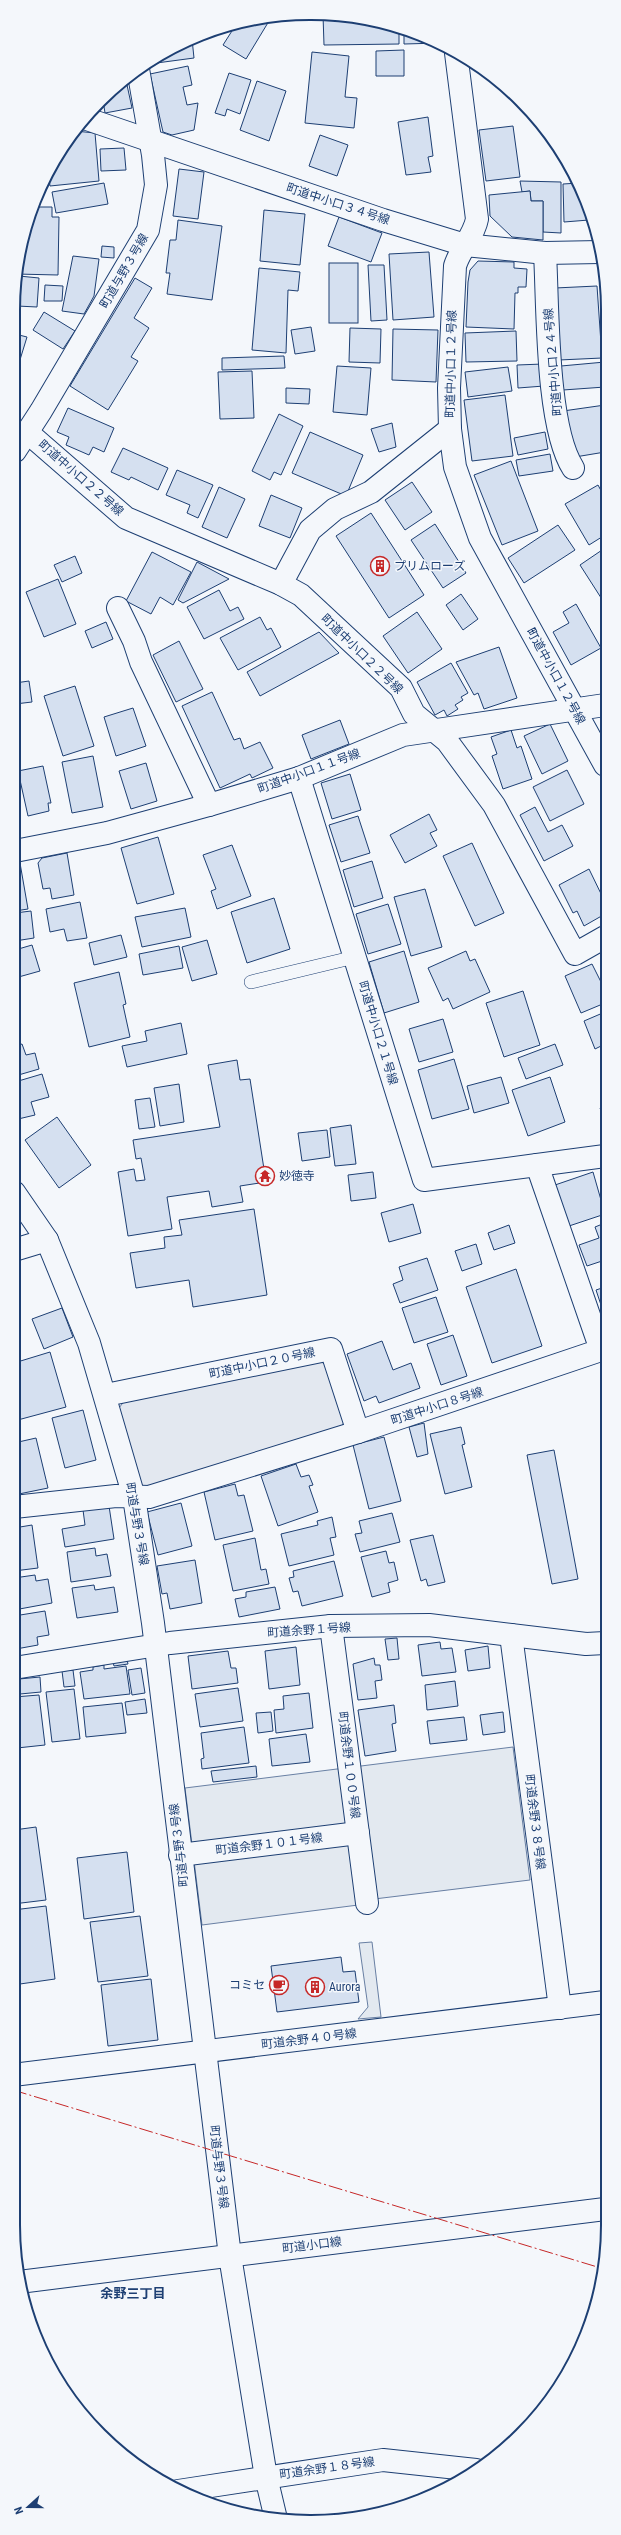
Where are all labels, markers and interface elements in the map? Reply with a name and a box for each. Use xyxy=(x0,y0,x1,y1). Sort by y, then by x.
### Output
street label: 町道中小口３４号線 xyxy=(284,181,392,227)
street label: 町道与野３号線 xyxy=(97,231,151,311)
street label: 町道中小口２４号線 xyxy=(541,308,565,416)
street label: 町道中小口１２号線 xyxy=(443,310,459,418)
street label: 町道中小口２２号線 xyxy=(36,437,126,519)
building icon: プリムローズ xyxy=(369,555,391,577)
place label: プリムローズ xyxy=(394,559,465,573)
street label: 町道中小口２２号線 xyxy=(318,611,406,697)
street label: 町道中小口１２号線 xyxy=(524,625,588,727)
street label: 町道中小口１１号線 xyxy=(256,746,362,796)
street label: 町道中小口２１号線 xyxy=(356,979,400,1087)
temple icon: 妙徳寺 xyxy=(254,1165,276,1187)
place label: 妙徳寺 xyxy=(279,1169,315,1183)
street label: 町道中小口２０号線 xyxy=(208,1345,316,1381)
street label: 町道中小口８号線 xyxy=(389,1385,485,1427)
street label: 町道与野３号線 xyxy=(123,1481,151,1567)
street label: 町道余野１号線 xyxy=(267,1620,351,1640)
street label: 町道余野１００号線 xyxy=(335,1711,363,1819)
street label: 町道余野３８号線 xyxy=(522,1773,548,1871)
street label: 町道与野３号線 xyxy=(167,1802,191,1888)
street label: 町道余野１０１号線 xyxy=(215,1830,323,1858)
cafe icon: コミセ xyxy=(268,1974,290,1996)
building icon: Aurora xyxy=(304,1976,326,1998)
place label: コミセ xyxy=(229,1978,265,1992)
place label: Aurora xyxy=(329,1980,361,1994)
street label: 町道余野４０号線 xyxy=(260,2026,358,2052)
street label: 町道与野３号線 xyxy=(207,2124,231,2210)
street label: 町道小口線 xyxy=(281,2234,343,2256)
district label: 余野三丁目 xyxy=(100,2286,166,2301)
street label: 町道余野１８号線 xyxy=(278,2454,376,2482)
north arrow xyxy=(8,2487,48,2527)
text: N xyxy=(12,2505,26,2516)

